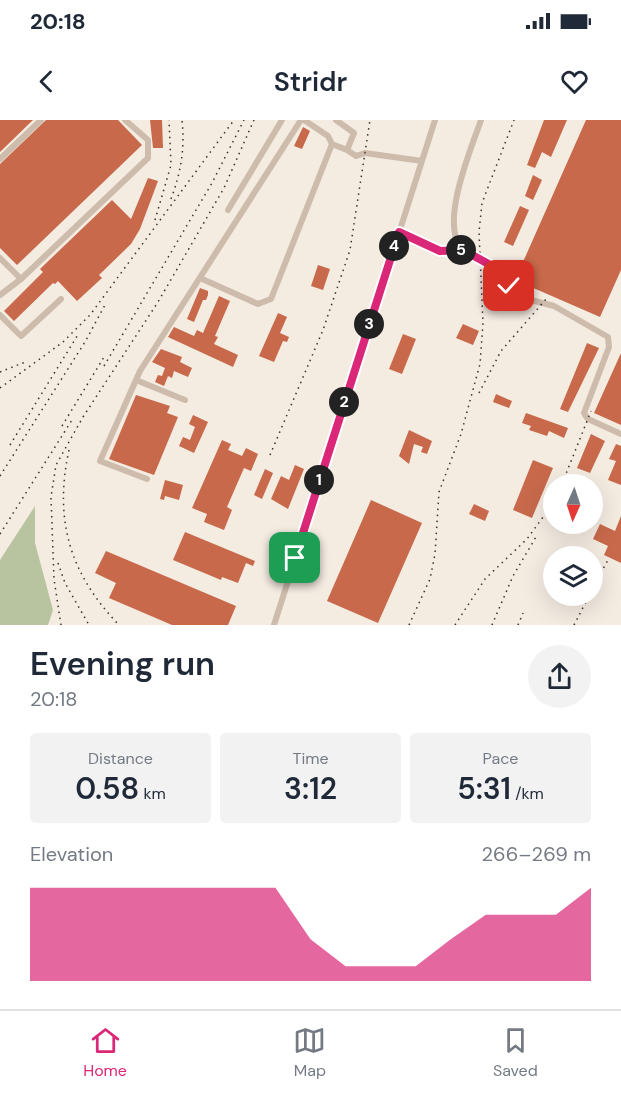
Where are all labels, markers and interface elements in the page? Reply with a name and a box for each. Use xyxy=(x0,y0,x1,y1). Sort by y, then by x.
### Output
text: 20:18 xyxy=(30,7,86,36)
text: Stridr xyxy=(274,64,347,99)
icon: back xyxy=(30,65,63,98)
icon: heart xyxy=(558,65,591,98)
pin: 4 xyxy=(379,231,409,261)
text: 4 xyxy=(389,235,399,256)
pin: 5 xyxy=(446,235,476,265)
text: 5 xyxy=(456,239,466,260)
pin xyxy=(483,260,534,311)
icon: check xyxy=(492,269,525,302)
pin: 3 xyxy=(354,309,384,339)
text: 3 xyxy=(364,313,374,334)
pin: 2 xyxy=(329,387,359,417)
text: 2 xyxy=(339,391,349,412)
pin: 1 xyxy=(304,465,334,495)
text: 1 xyxy=(316,469,322,490)
north arrow xyxy=(543,474,603,534)
map controls xyxy=(543,474,603,606)
pin xyxy=(269,532,320,583)
icon: arrive xyxy=(278,541,311,574)
button: layers xyxy=(543,546,603,606)
text: Evening run xyxy=(30,642,215,685)
button: share xyxy=(528,645,591,708)
text: 20:18 xyxy=(30,686,77,712)
text: Distance xyxy=(88,748,153,769)
text: Time xyxy=(292,748,329,769)
text: Pace xyxy=(483,748,518,769)
text: 0.58 xyxy=(75,769,139,808)
text: 3:12 xyxy=(284,769,337,808)
text: 5:31 xyxy=(457,769,511,808)
text: km xyxy=(139,783,166,804)
text: /km xyxy=(511,783,544,804)
text: Elevation xyxy=(30,841,113,867)
text: 266–269 m xyxy=(482,841,591,867)
tab: Home xyxy=(83,1024,127,1081)
tab: Map xyxy=(293,1024,326,1081)
tab: Saved xyxy=(493,1024,538,1081)

